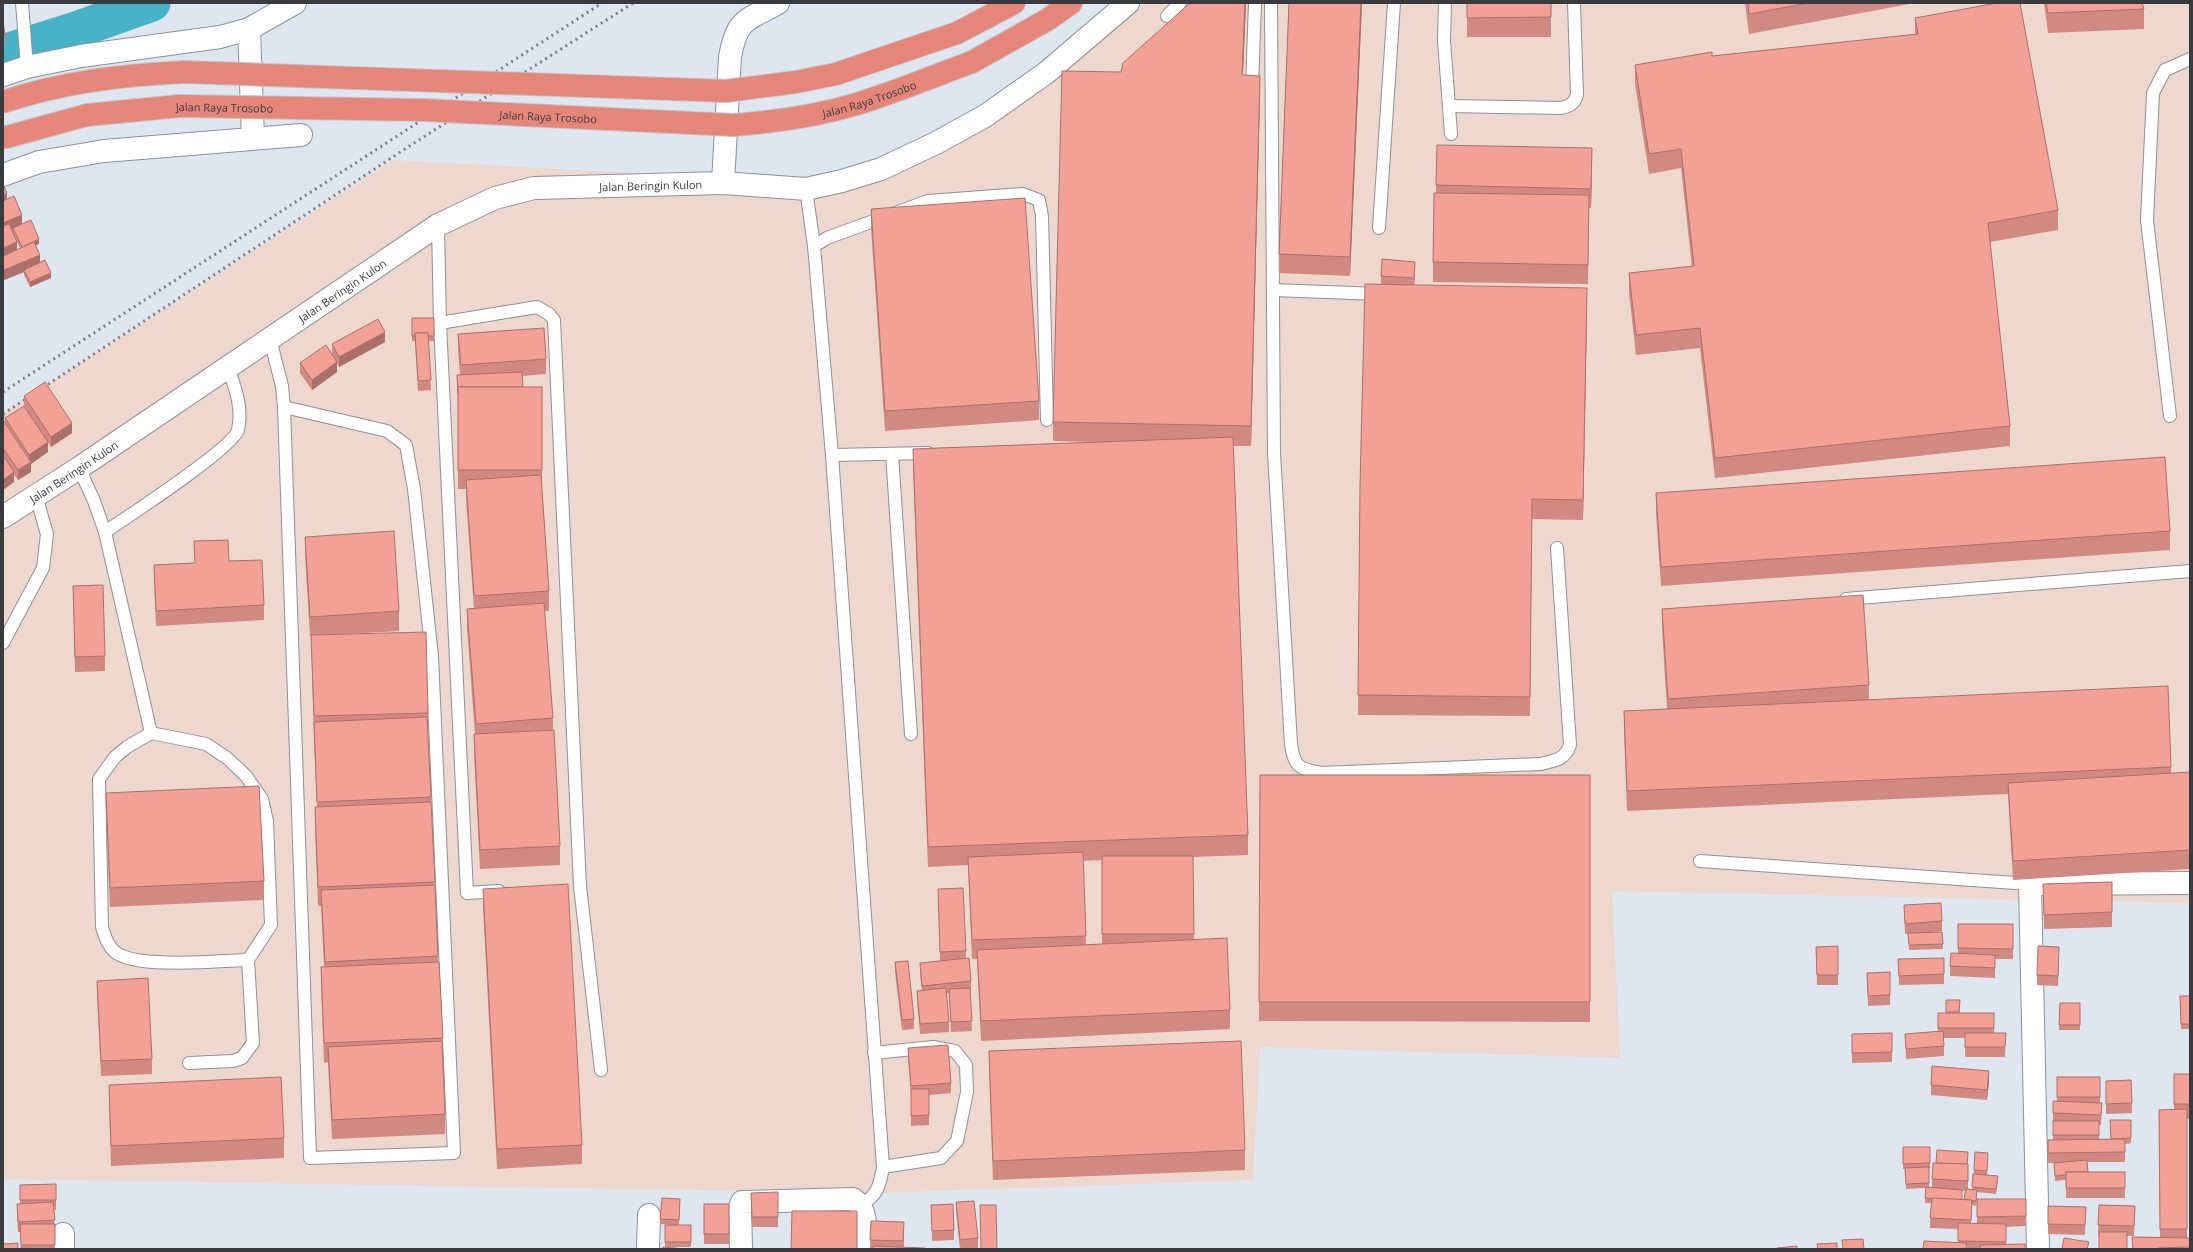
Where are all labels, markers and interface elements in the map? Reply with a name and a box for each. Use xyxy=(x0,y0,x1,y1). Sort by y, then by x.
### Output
street label: Jalan Raya Trosobo xyxy=(820,76,918,120)
street label: Jalan Raya Trosobo xyxy=(174,98,274,115)
street label: Jalan Raya Trosobo xyxy=(498,106,598,126)
street label: Jalan Beringin Kulon xyxy=(598,176,702,194)
street label: Jalan Beringin Kulon xyxy=(294,255,389,326)
street label: Jalan Beringin Kulon xyxy=(25,437,121,506)

